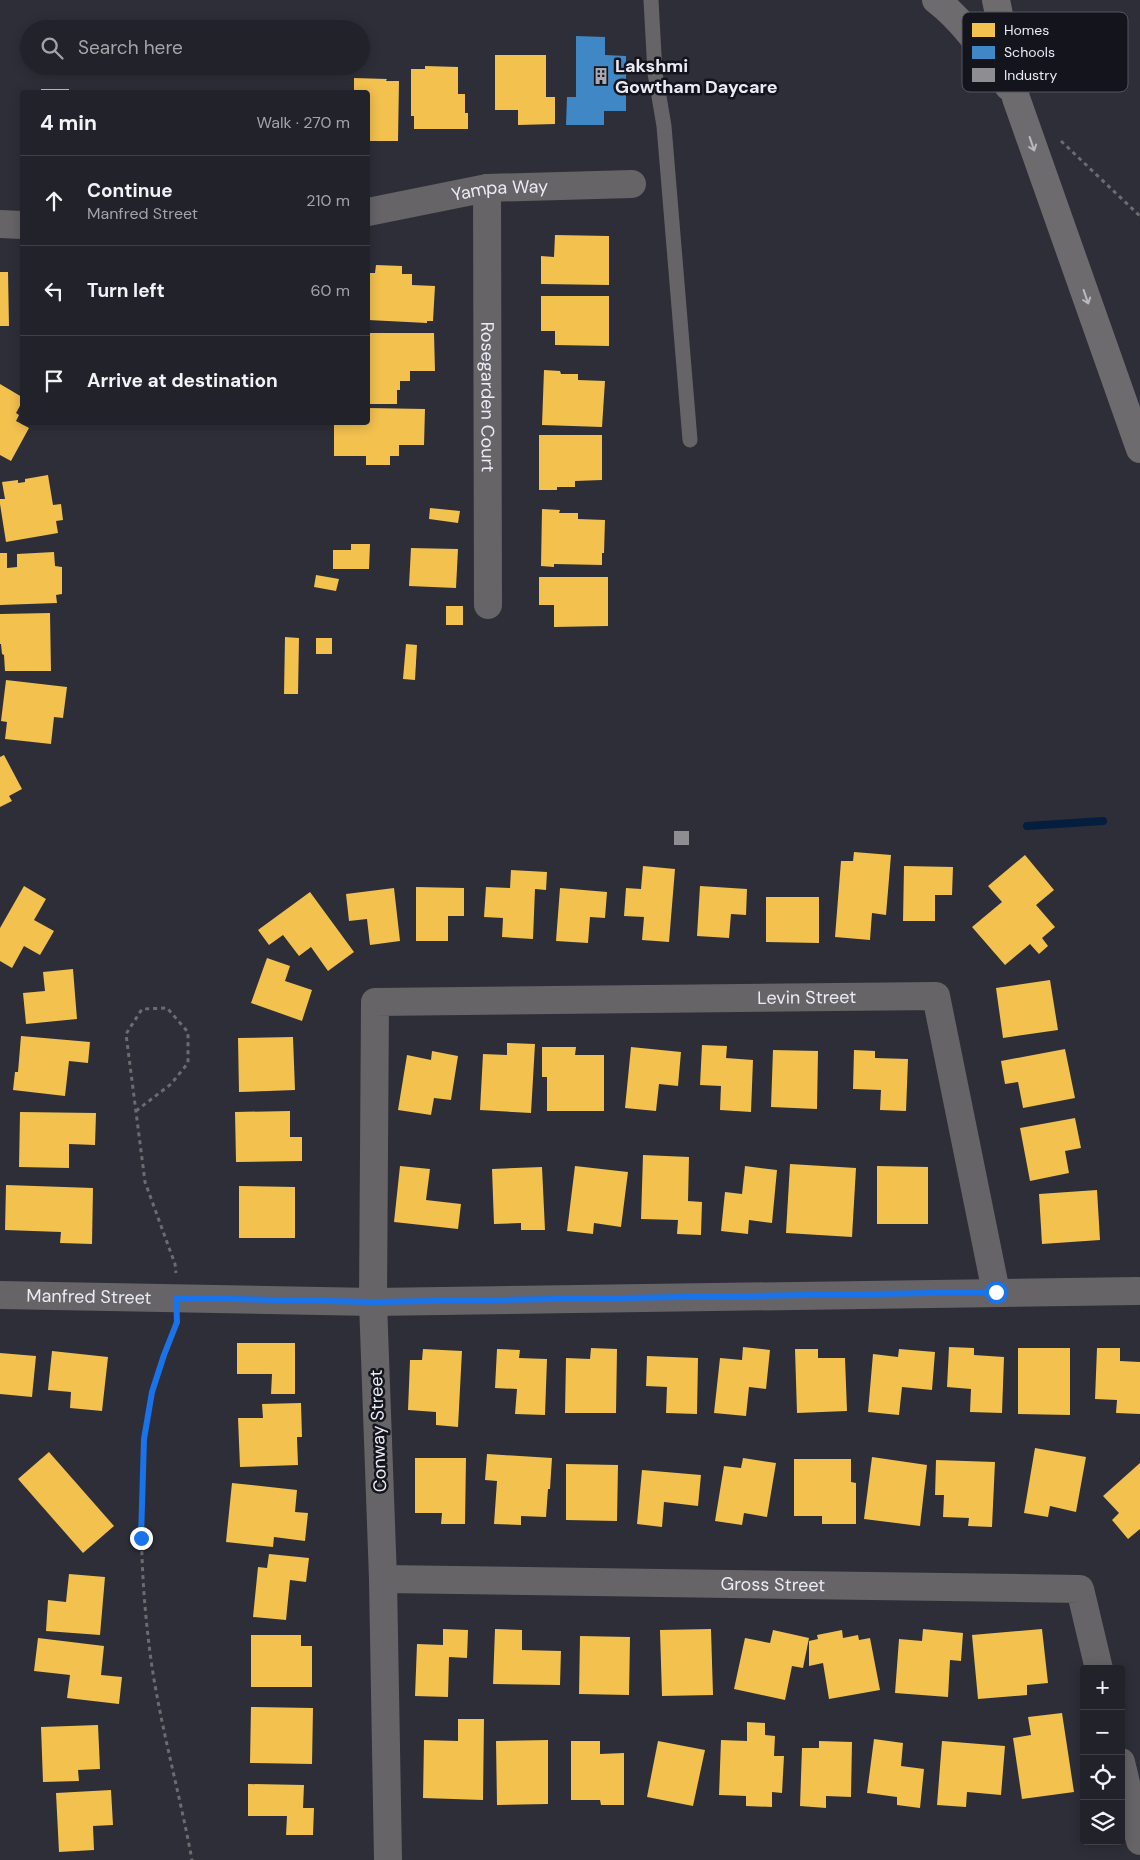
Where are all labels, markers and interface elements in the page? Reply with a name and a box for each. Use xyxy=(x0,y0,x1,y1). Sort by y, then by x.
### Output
legend xyxy=(962,12,1128,92)
search box xyxy=(20,20,370,75)
text: Homes xyxy=(1004,21,1049,39)
icon: search xyxy=(38,34,66,62)
text: Search here xyxy=(78,35,183,60)
text: Schools xyxy=(1004,43,1055,61)
place label: Lakshmi Gowtham Daycare xyxy=(615,54,778,99)
building icon: Lakshmi Gowtham Daycare xyxy=(591,66,611,86)
text: Industry xyxy=(1004,66,1057,84)
text: 4 min xyxy=(40,109,97,137)
text: Walk · 270 m xyxy=(257,112,350,133)
one-way arrow xyxy=(1028,135,1037,151)
street label: Yampa Way xyxy=(449,174,548,207)
text: Continue xyxy=(87,178,173,203)
icon: ahead xyxy=(40,187,68,215)
text: 210 m xyxy=(306,190,350,211)
text: Manfred Street xyxy=(87,203,198,224)
icon: left xyxy=(40,277,68,305)
text: Turn left xyxy=(87,278,165,303)
text: 60 m xyxy=(310,280,350,301)
one-way arrow xyxy=(1082,289,1091,304)
street label: Rosegarden Court xyxy=(475,322,500,472)
icon: arrive xyxy=(40,367,68,395)
text: Arrive at destination xyxy=(87,368,278,393)
street label: Levin Street xyxy=(757,985,856,1010)
route start xyxy=(985,1281,1008,1304)
street label: Manfred Street xyxy=(26,1283,152,1310)
street label: Conway Street xyxy=(364,1369,392,1493)
route end xyxy=(130,1527,153,1550)
street label: Gross Street xyxy=(720,1572,825,1597)
map controls xyxy=(1080,1665,1125,1845)
button: + xyxy=(1080,1665,1125,1710)
button: − xyxy=(1080,1710,1125,1755)
button: locate xyxy=(1080,1755,1125,1800)
button: layers xyxy=(1080,1800,1125,1845)

